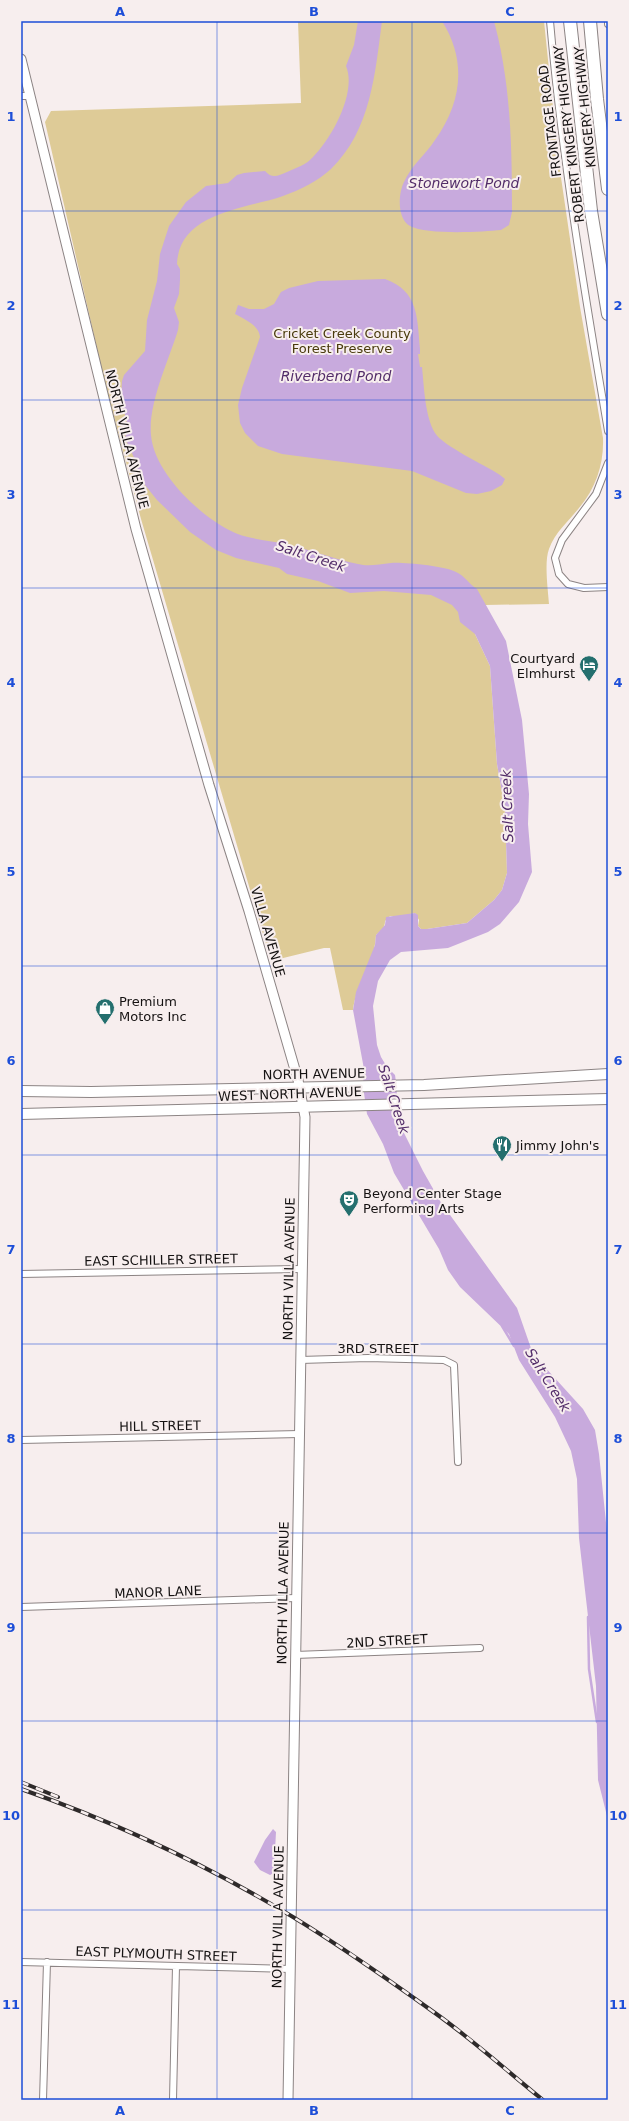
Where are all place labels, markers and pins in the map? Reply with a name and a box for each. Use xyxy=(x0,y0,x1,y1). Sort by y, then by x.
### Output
place label: Courtyard Elmhurst xyxy=(510,651,575,681)
hotel icon: Courtyard Elmhurst xyxy=(578,654,600,682)
place label: Premium Motors Inc xyxy=(119,994,187,1024)
shop icon: Premium Motors Inc xyxy=(94,997,116,1025)
restaurant icon: Jimmy John's xyxy=(491,1134,513,1162)
place label: Jimmy John's xyxy=(515,1138,599,1153)
place label: Beyond Center Stage Performing Arts xyxy=(363,1186,502,1216)
theatre icon: Beyond Center Stage Performing Arts xyxy=(338,1189,360,1217)

